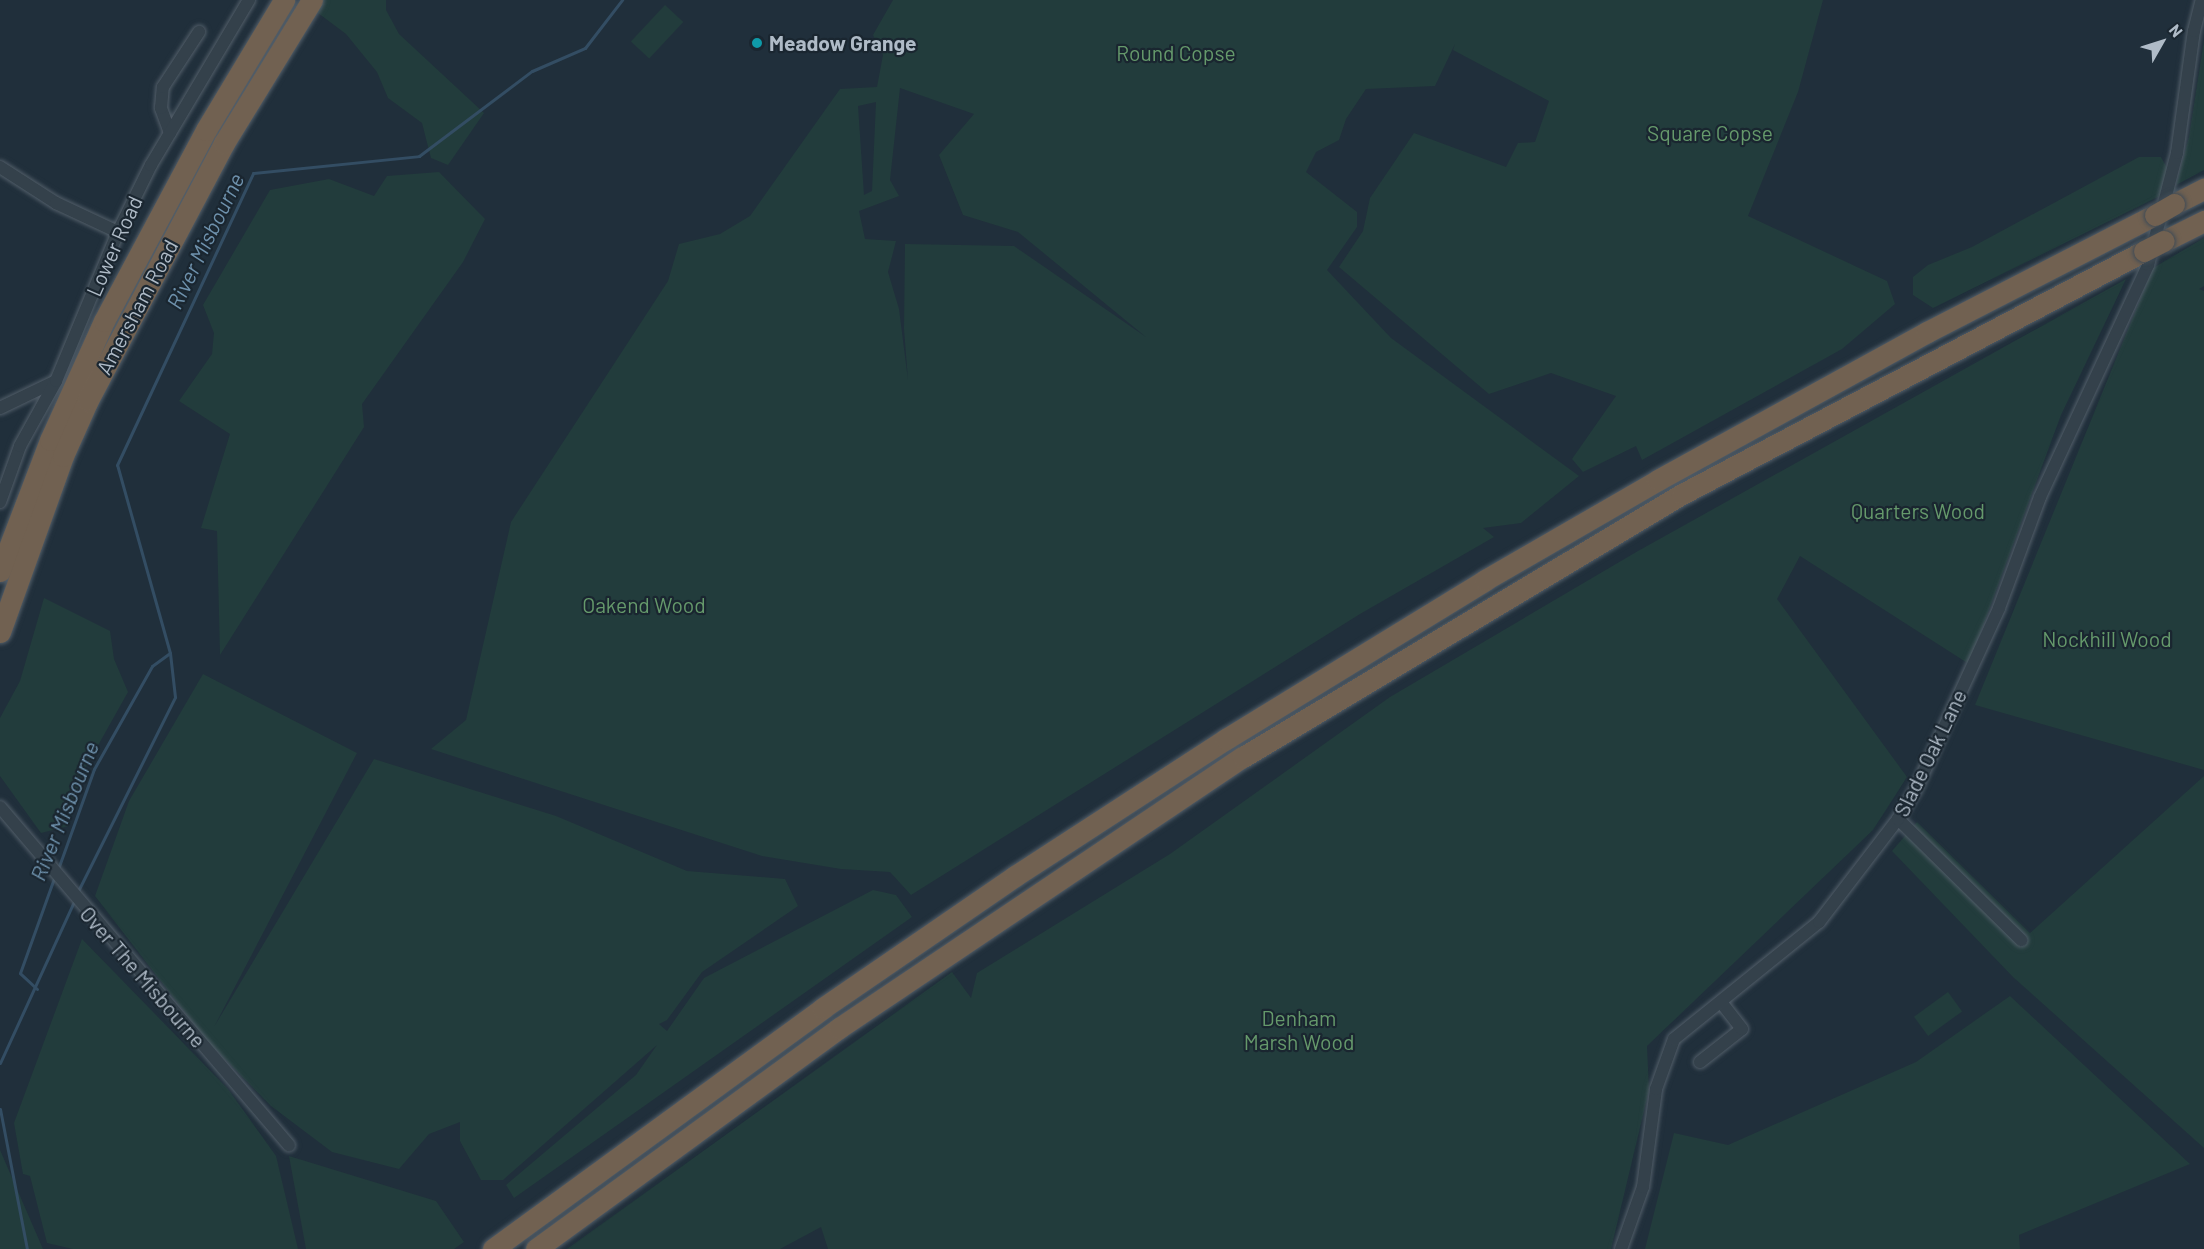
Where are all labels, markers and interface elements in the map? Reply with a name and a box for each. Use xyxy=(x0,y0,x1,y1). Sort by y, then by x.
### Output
north arrow xyxy=(2132,12,2192,72)
text: N xyxy=(2166,20,2187,40)
place label: Meadow Grange xyxy=(769,30,917,56)
marker: Meadow Grange xyxy=(750,36,764,50)
park label: Round Copse xyxy=(1116,40,1236,66)
park label: Square Copse xyxy=(1647,120,1773,146)
water label: River Misbourne xyxy=(161,169,249,313)
street label: Lower Road xyxy=(81,192,147,300)
street label: Amersham Road xyxy=(91,235,183,379)
park label: Quarters Wood xyxy=(1851,498,1985,524)
park label: Oakend Wood xyxy=(582,592,706,618)
park label: Nockhill Wood xyxy=(2042,626,2172,652)
street label: Slade Oak Lane xyxy=(1888,685,1972,821)
water label: River Misbourne xyxy=(24,738,104,884)
street label: Over The Misbourne xyxy=(75,901,211,1053)
park label: Denham Marsh Wood xyxy=(1244,1005,1354,1055)

